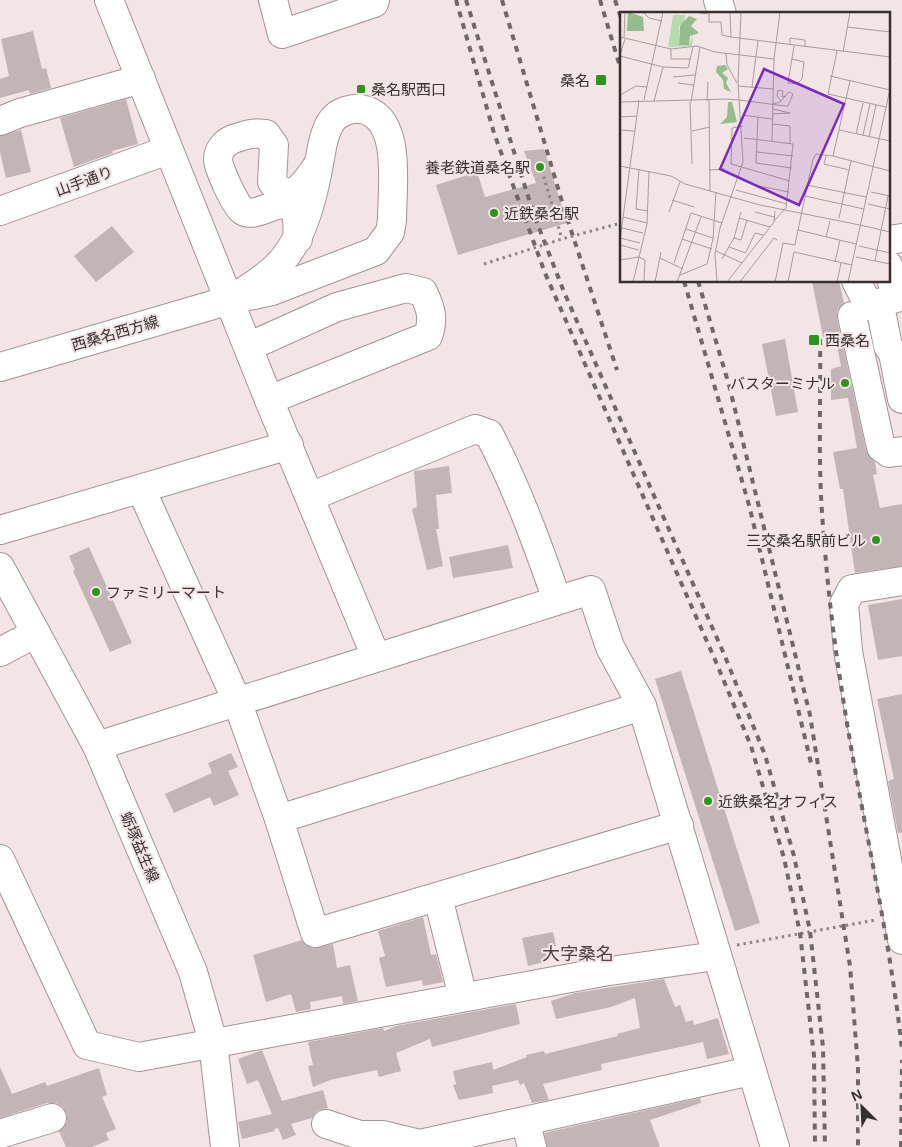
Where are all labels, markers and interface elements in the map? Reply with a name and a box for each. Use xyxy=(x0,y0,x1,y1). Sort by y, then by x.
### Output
inset map xyxy=(620,12,890,282)
place label: 桑名 xyxy=(560,72,590,89)
marker: 桑名 xyxy=(594,73,608,87)
place label: 桑名駅西口 xyxy=(371,81,446,98)
marker: 桑名駅西口 xyxy=(355,83,367,95)
place label: 養老鉄道桑名駅 xyxy=(425,159,530,176)
marker: 養老鉄道桑名駅 xyxy=(534,161,546,173)
street label: 山手通り xyxy=(53,163,115,199)
place label: 近鉄桑名駅 xyxy=(504,205,579,222)
marker: 近鉄桑名駅 xyxy=(488,207,500,219)
street label: 西桑名西方線 xyxy=(69,312,161,354)
place label: 西桑名 xyxy=(825,332,870,349)
marker: 西桑名 xyxy=(807,333,821,347)
place label: バスターミナル xyxy=(730,375,835,392)
marker: バスターミナル xyxy=(839,377,851,389)
place label: 三交桑名駅前ビル xyxy=(746,532,866,549)
marker: 三交桑名駅前ビル xyxy=(870,534,882,546)
place label: ファミリーマート xyxy=(106,584,226,601)
marker: ファミリーマート xyxy=(90,586,102,598)
place label: 近鉄桑名オフィス xyxy=(718,793,838,810)
marker: 近鉄桑名オフィス xyxy=(702,795,714,807)
street label: 蛎塚益生線 xyxy=(118,809,162,885)
district label: 大字桑名 xyxy=(542,944,614,964)
north arrow xyxy=(837,1082,887,1132)
text: N xyxy=(849,1086,865,1104)

